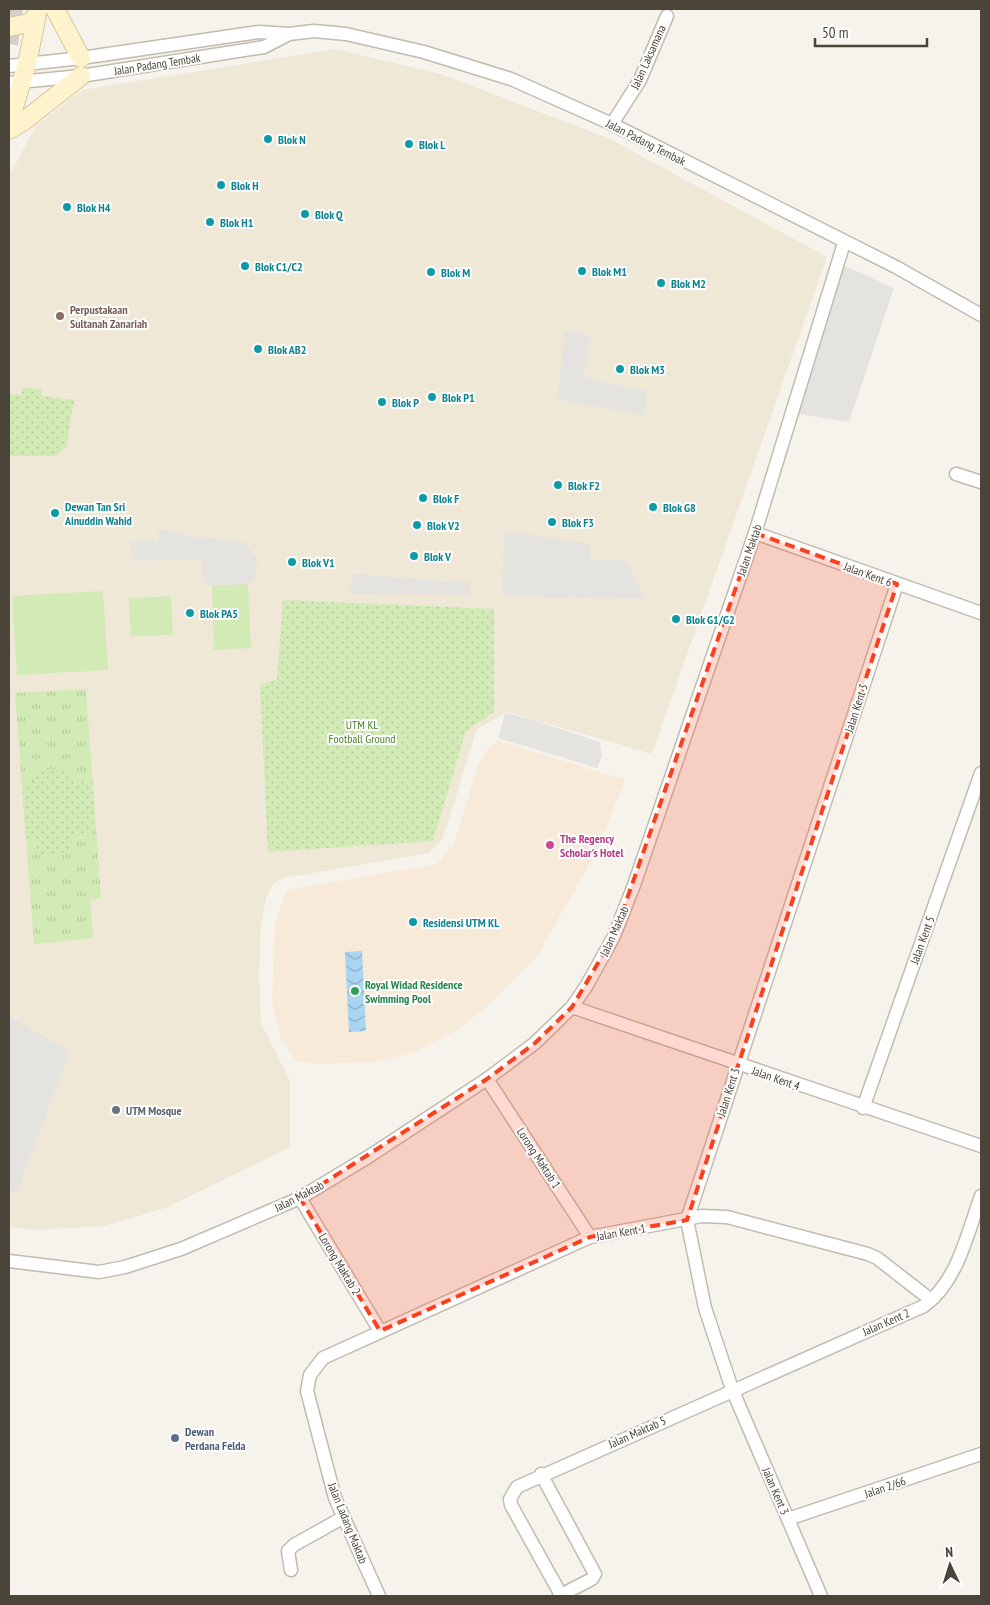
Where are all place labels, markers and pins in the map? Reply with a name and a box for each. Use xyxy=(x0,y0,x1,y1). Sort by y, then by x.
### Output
place label: Blok N xyxy=(278,132,306,147)
marker: Blok N xyxy=(262,133,274,145)
place label: Blok L xyxy=(419,137,445,152)
marker: Blok L xyxy=(403,138,415,150)
place label: Blok H xyxy=(231,178,259,193)
marker: Blok H xyxy=(215,179,227,191)
place label: Blok H4 xyxy=(77,200,111,215)
marker: Blok H4 xyxy=(61,201,73,213)
place label: Blok Q xyxy=(315,207,343,222)
marker: Blok Q xyxy=(299,208,311,220)
place label: Blok H1 xyxy=(220,215,254,230)
marker: Blok H1 xyxy=(204,216,216,228)
place label: Blok C1/C2 xyxy=(255,259,303,274)
marker: Blok C1/C2 xyxy=(239,260,251,272)
place label: Blok M1 xyxy=(592,264,627,279)
place label: Blok M xyxy=(441,265,470,280)
marker: Blok M1 xyxy=(576,265,588,277)
marker: Blok M xyxy=(425,266,437,278)
place label: Blok M2 xyxy=(671,276,706,291)
marker: Blok M2 xyxy=(655,277,667,289)
place label: Perpustakaan Sultanah Zanariah xyxy=(70,302,147,331)
marker: Perpustakaan Sultanah Zanariah xyxy=(54,310,66,322)
place label: Blok AB2 xyxy=(268,342,306,357)
marker: Blok AB2 xyxy=(252,343,264,355)
place label: Blok M3 xyxy=(630,362,665,377)
marker: Blok M3 xyxy=(614,363,626,375)
place label: Blok P1 xyxy=(442,390,475,405)
marker: Blok P1 xyxy=(426,391,438,403)
place label: Blok P xyxy=(392,395,419,410)
marker: Blok P xyxy=(376,396,388,408)
place label: Blok F2 xyxy=(568,478,600,493)
marker: Blok F2 xyxy=(552,479,564,491)
place label: Blok F xyxy=(433,491,459,506)
marker: Blok F xyxy=(417,492,429,504)
place label: Dewan Tan Sri Ainuddin Wahid xyxy=(64,499,132,528)
place label: Blok G8 xyxy=(663,500,696,515)
marker: Blok G8 xyxy=(647,501,659,513)
marker: Dewan Tan Sri Ainuddin Wahid xyxy=(49,507,61,519)
place label: Blok F3 xyxy=(562,515,594,530)
marker: Blok F3 xyxy=(546,516,558,528)
place label: Blok V2 xyxy=(427,518,460,533)
marker: Blok V2 xyxy=(411,519,423,531)
place label: Blok V xyxy=(424,549,452,564)
marker: Blok V xyxy=(408,550,420,562)
place label: Blok V1 xyxy=(302,555,335,570)
marker: Blok V1 xyxy=(286,556,298,568)
place label: Blok PA5 xyxy=(200,606,238,621)
marker: Blok PA5 xyxy=(184,607,196,619)
place label: Blok G1/G2 xyxy=(686,612,735,627)
marker: Blok G1/G2 xyxy=(670,613,682,625)
place label: The Regency Scholar's Hotel xyxy=(560,831,623,860)
marker: The Regency Scholar's Hotel xyxy=(544,839,556,851)
place label: Residensi UTM KL xyxy=(423,915,499,930)
marker: Residensi UTM KL xyxy=(407,916,419,928)
place label: Royal Widad Residence Swimming Pool xyxy=(365,977,463,1006)
marker: Royal Widad Residence Swimming Pool xyxy=(349,985,361,997)
place label: UTM Mosque xyxy=(126,1103,182,1118)
marker: UTM Mosque xyxy=(110,1104,122,1116)
place label: Dewan Perdana Felda xyxy=(185,1424,246,1453)
marker: Dewan Perdana Felda xyxy=(169,1432,181,1444)

